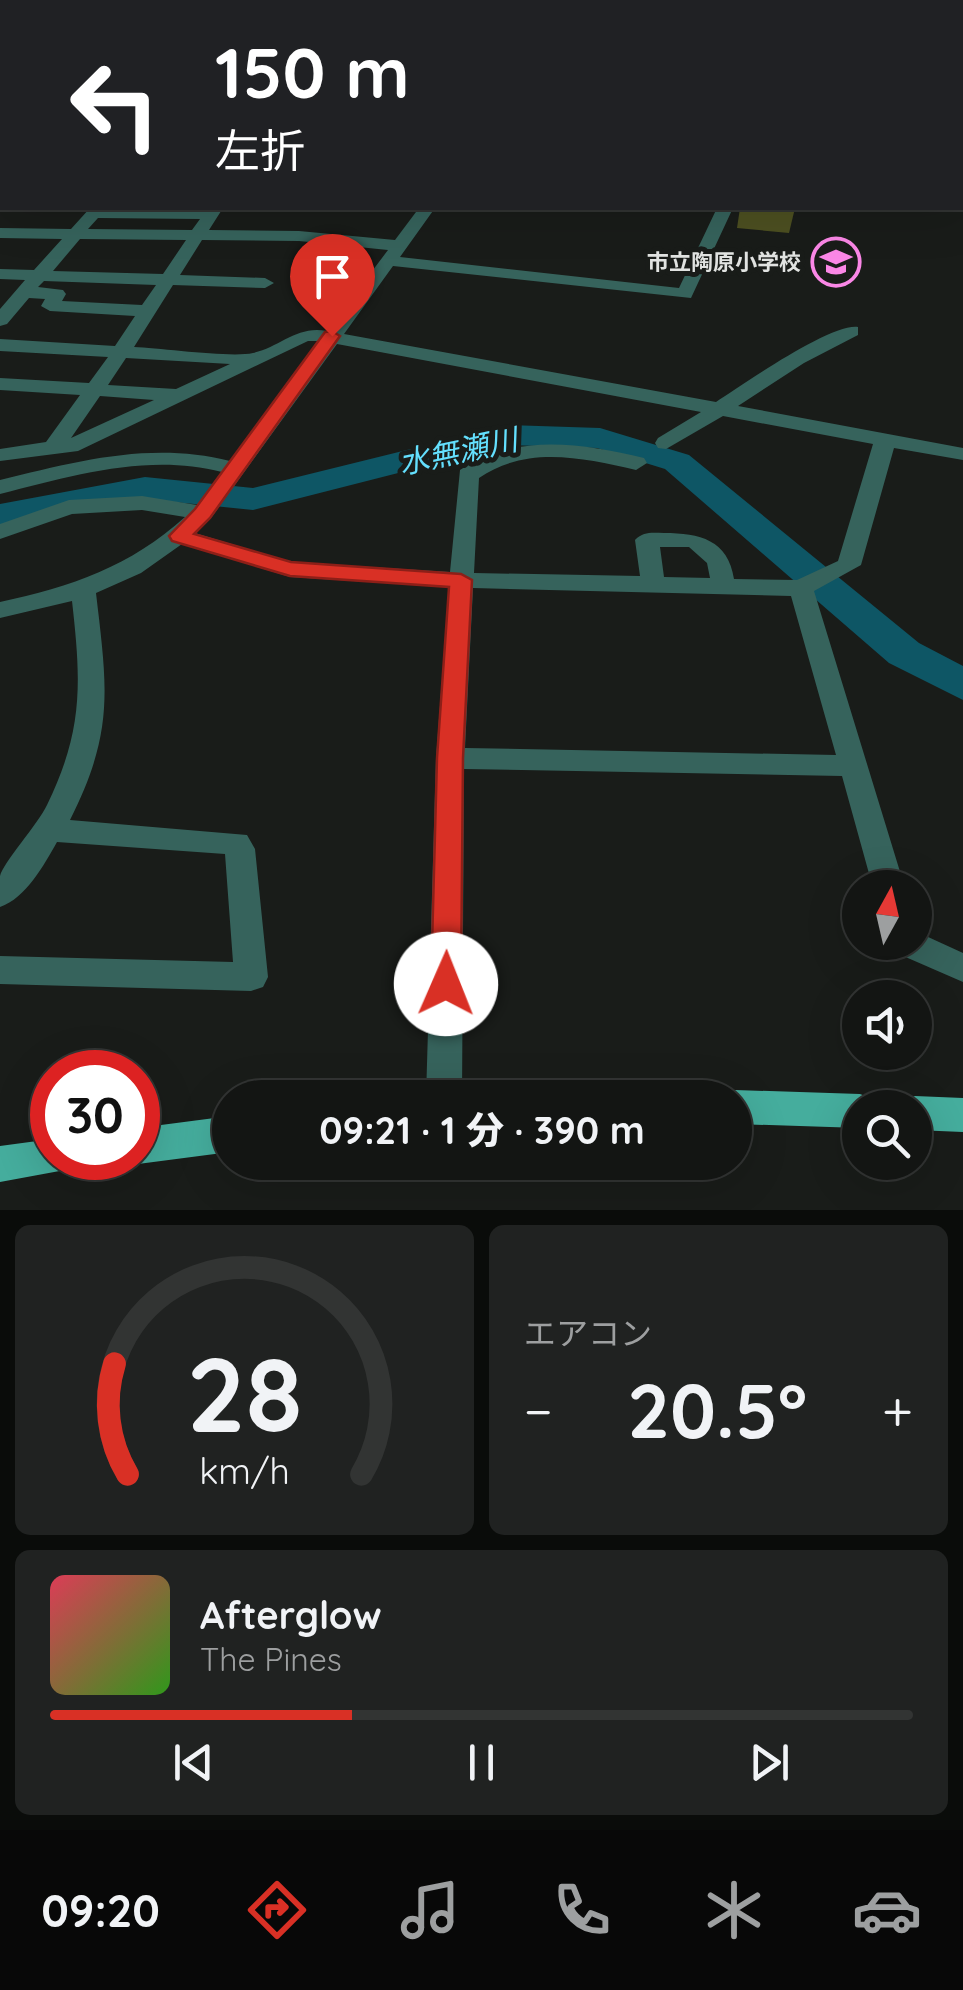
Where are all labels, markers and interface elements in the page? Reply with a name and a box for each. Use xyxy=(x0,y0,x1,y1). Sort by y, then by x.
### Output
text: 150 m xyxy=(215,28,410,116)
icon: left xyxy=(50,40,180,170)
text: 左折 xyxy=(215,122,305,178)
pin xyxy=(290,234,375,337)
school or university icon: 市立陶原小学校 xyxy=(810,236,862,288)
place label: 市立陶原小学校 xyxy=(647,248,801,276)
icon: arrive xyxy=(305,249,360,304)
water label: 水無瀬川 xyxy=(395,419,524,482)
north arrow xyxy=(842,870,932,960)
map controls xyxy=(842,870,932,1180)
position arrow xyxy=(394,932,498,1036)
button: sound xyxy=(842,980,932,1070)
speed limit sign: 30 xyxy=(30,1050,160,1180)
button: search xyxy=(842,1090,932,1180)
text: 09:21 · 1 分 · 390 m xyxy=(319,1106,645,1154)
text: エアコン xyxy=(524,1313,652,1353)
text: 28 xyxy=(186,1328,303,1458)
text: 20.5° xyxy=(627,1363,807,1457)
text: − xyxy=(524,1376,553,1445)
text: + xyxy=(882,1376,913,1445)
text: km/h xyxy=(199,1448,290,1493)
text: Afterglow xyxy=(200,1591,382,1639)
text: The Pines xyxy=(200,1639,342,1679)
icon: previous xyxy=(166,1735,221,1790)
icon: pause xyxy=(454,1735,509,1790)
icon: next xyxy=(742,1735,797,1790)
icon: directions xyxy=(242,1875,312,1945)
icon: music xyxy=(395,1875,465,1945)
icon: phone xyxy=(547,1875,617,1945)
icon: climate xyxy=(699,1875,769,1945)
icon: car xyxy=(852,1875,922,1945)
text: 09:20 xyxy=(41,1882,160,1938)

